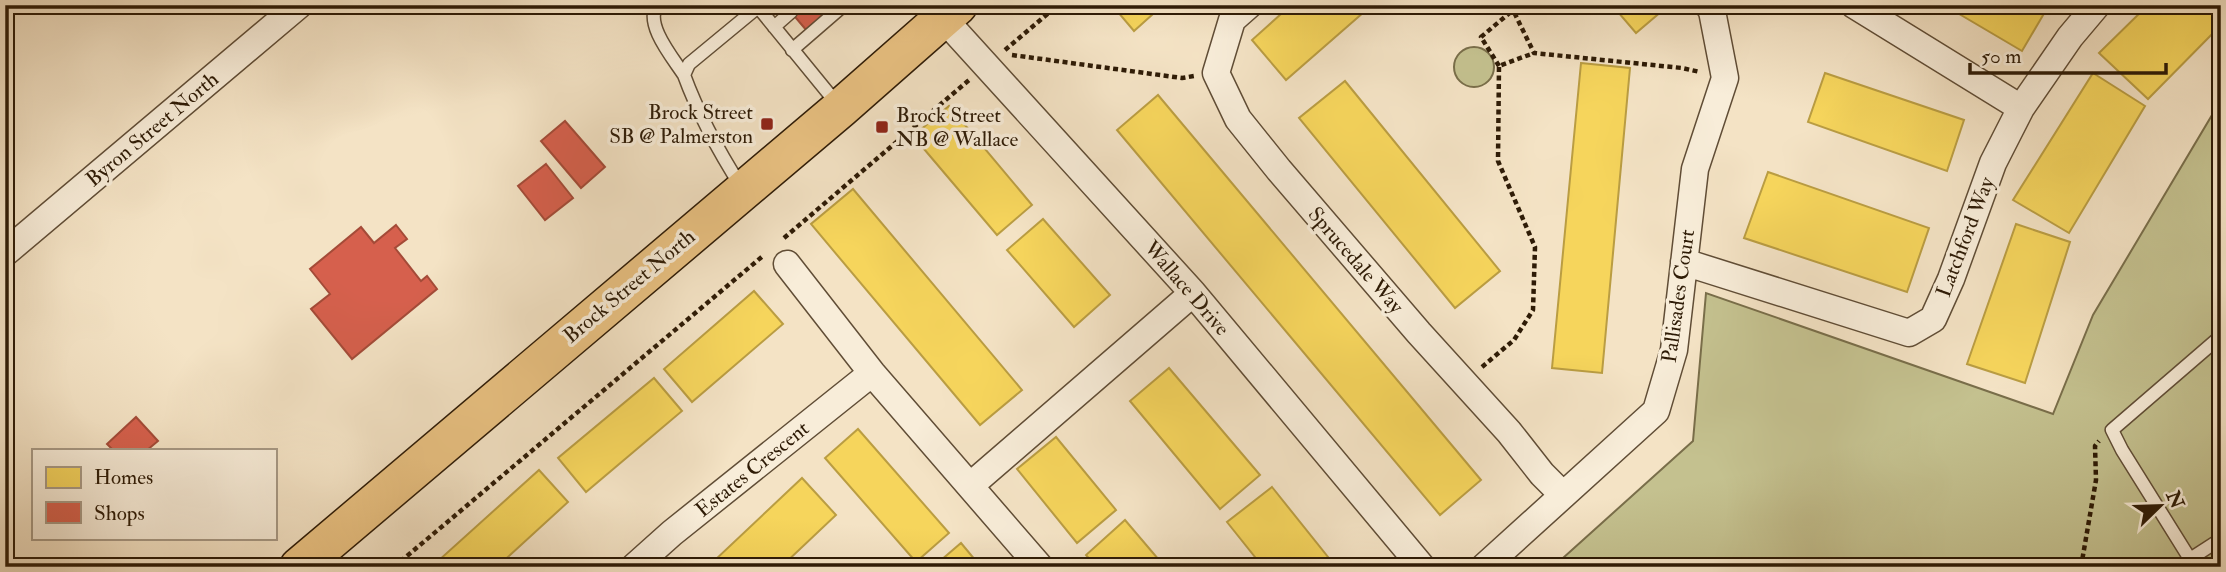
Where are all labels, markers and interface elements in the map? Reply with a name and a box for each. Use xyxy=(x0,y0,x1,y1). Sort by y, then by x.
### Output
scale bar xyxy=(1970,32,2166,76)
text: 50 m xyxy=(1981,43,2022,70)
street label: Byron Street North xyxy=(80,66,224,193)
place label: Brock Street SB @ Palmerston xyxy=(609,99,753,150)
place label: Brock Street NB @ Wallace xyxy=(896,102,1019,153)
marker: Brock Street SB @ Palmerston xyxy=(759,116,775,132)
marker: Brock Street NB @ Wallace xyxy=(874,119,890,135)
street label: Latchford Way xyxy=(1930,173,2001,301)
street label: Sprucedale Way xyxy=(1302,201,1410,320)
street label: Brock Street North xyxy=(558,223,701,349)
street label: Pallisades Court xyxy=(1656,227,1701,364)
street label: Wallace Drive xyxy=(1137,234,1235,342)
street label: Estates Crescent xyxy=(690,415,815,524)
legend xyxy=(32,449,276,540)
text: Homes xyxy=(94,464,153,491)
north arrow xyxy=(2124,470,2194,540)
text: N xyxy=(2160,486,2189,513)
text: Shops xyxy=(94,500,145,527)

